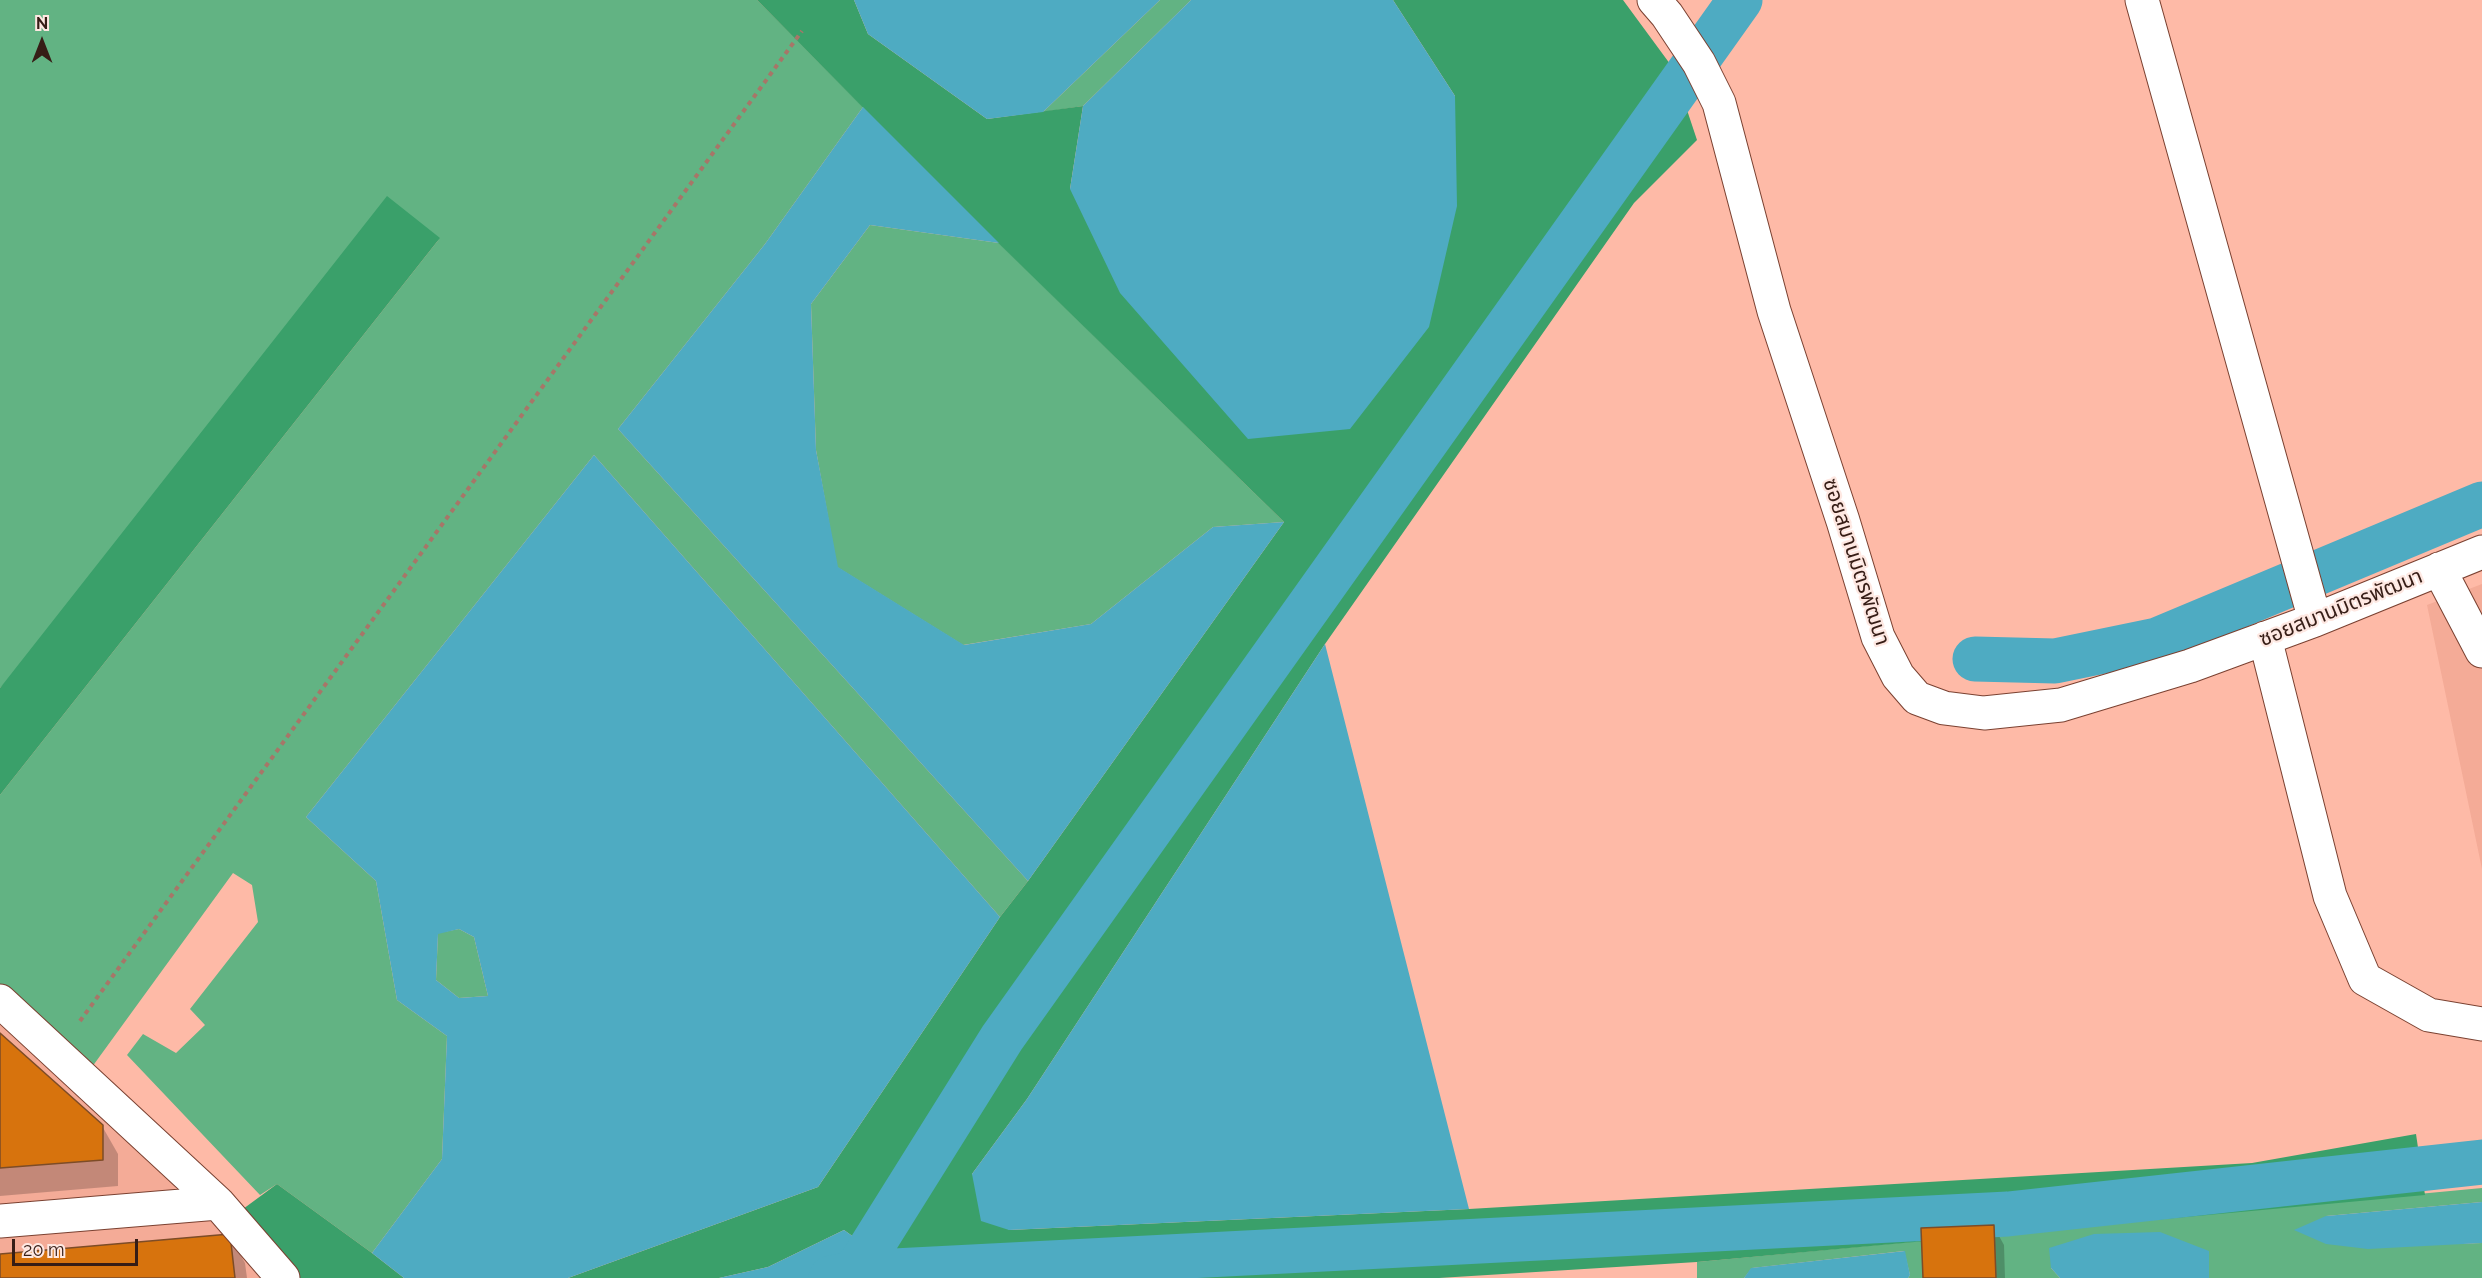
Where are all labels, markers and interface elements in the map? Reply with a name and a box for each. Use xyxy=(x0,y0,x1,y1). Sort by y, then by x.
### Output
north arrow xyxy=(12,12,72,72)
text: N xyxy=(36,14,48,33)
street label: ซอยสมานมิตรพัฒนา xyxy=(1817,475,1895,649)
street label: ซอยสมานมิตรพัฒนา xyxy=(2256,564,2426,652)
scale bar xyxy=(15,1227,141,1265)
text: 20 m xyxy=(23,1239,65,1260)

